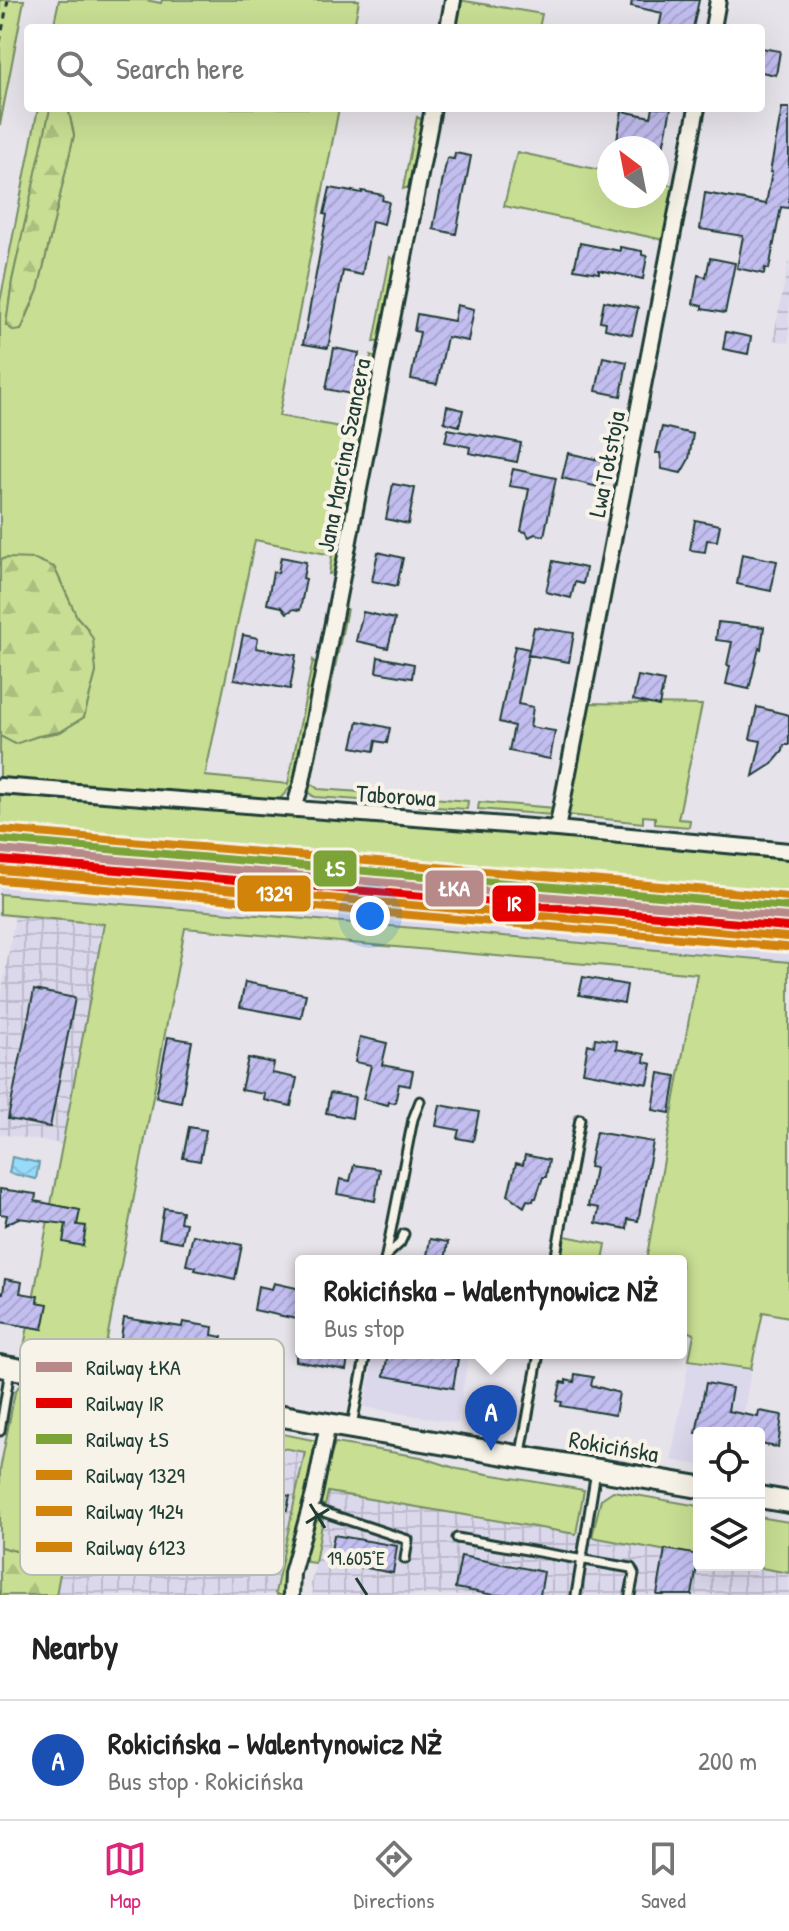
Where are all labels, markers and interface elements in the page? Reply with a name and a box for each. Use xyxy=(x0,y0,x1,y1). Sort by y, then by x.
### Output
search box xyxy=(24,24,765,112)
icon: search xyxy=(52,46,96,90)
text: Search here xyxy=(116,48,244,88)
north arrow xyxy=(597,136,669,208)
street label: Jana Marcina Szancera xyxy=(309,355,377,555)
street label: Lwa Tołstoja xyxy=(580,408,632,520)
street label: Taborowa xyxy=(355,776,437,814)
line badge: ŁS xyxy=(312,849,358,888)
text: ŁS xyxy=(325,853,346,883)
line badge: ŁKA xyxy=(424,869,485,908)
text: ŁKA xyxy=(438,873,470,903)
line badge: 1329 xyxy=(236,874,312,913)
text: 1329 xyxy=(256,878,292,908)
line badge: IR xyxy=(491,884,537,923)
text: IR xyxy=(506,888,522,918)
your location xyxy=(350,896,390,936)
popup xyxy=(295,1255,687,1359)
text: Rokicińska - Walentynowicz NŻ xyxy=(324,1270,658,1310)
text: Bus stop xyxy=(324,1310,404,1345)
legend xyxy=(20,1339,284,1575)
text: Railway ŁKA xyxy=(86,1352,181,1382)
pin: A xyxy=(465,1385,517,1451)
text: Railway IR xyxy=(86,1388,164,1418)
street label: Rokicińska xyxy=(567,1422,661,1470)
text: Railway ŁS xyxy=(86,1424,169,1454)
map controls xyxy=(693,1427,765,1571)
button: locate xyxy=(693,1427,765,1499)
text: Railway 1329 xyxy=(86,1460,185,1490)
text: Railway 1424 xyxy=(86,1496,183,1526)
button: layers xyxy=(693,1499,765,1571)
text: Railway 6123 xyxy=(86,1532,186,1562)
text: 19.605°E xyxy=(327,1544,385,1571)
text: Nearby xyxy=(32,1624,118,1670)
text: Rokicińska - Walentynowicz NŻ xyxy=(108,1723,442,1763)
text: A xyxy=(52,1743,64,1778)
text: 200 m xyxy=(698,1743,757,1778)
text: Bus stop · Rokicińska xyxy=(108,1763,303,1798)
tab: Map xyxy=(103,1837,147,1915)
tab: Directions xyxy=(354,1837,435,1915)
tab: Saved xyxy=(641,1837,686,1915)

